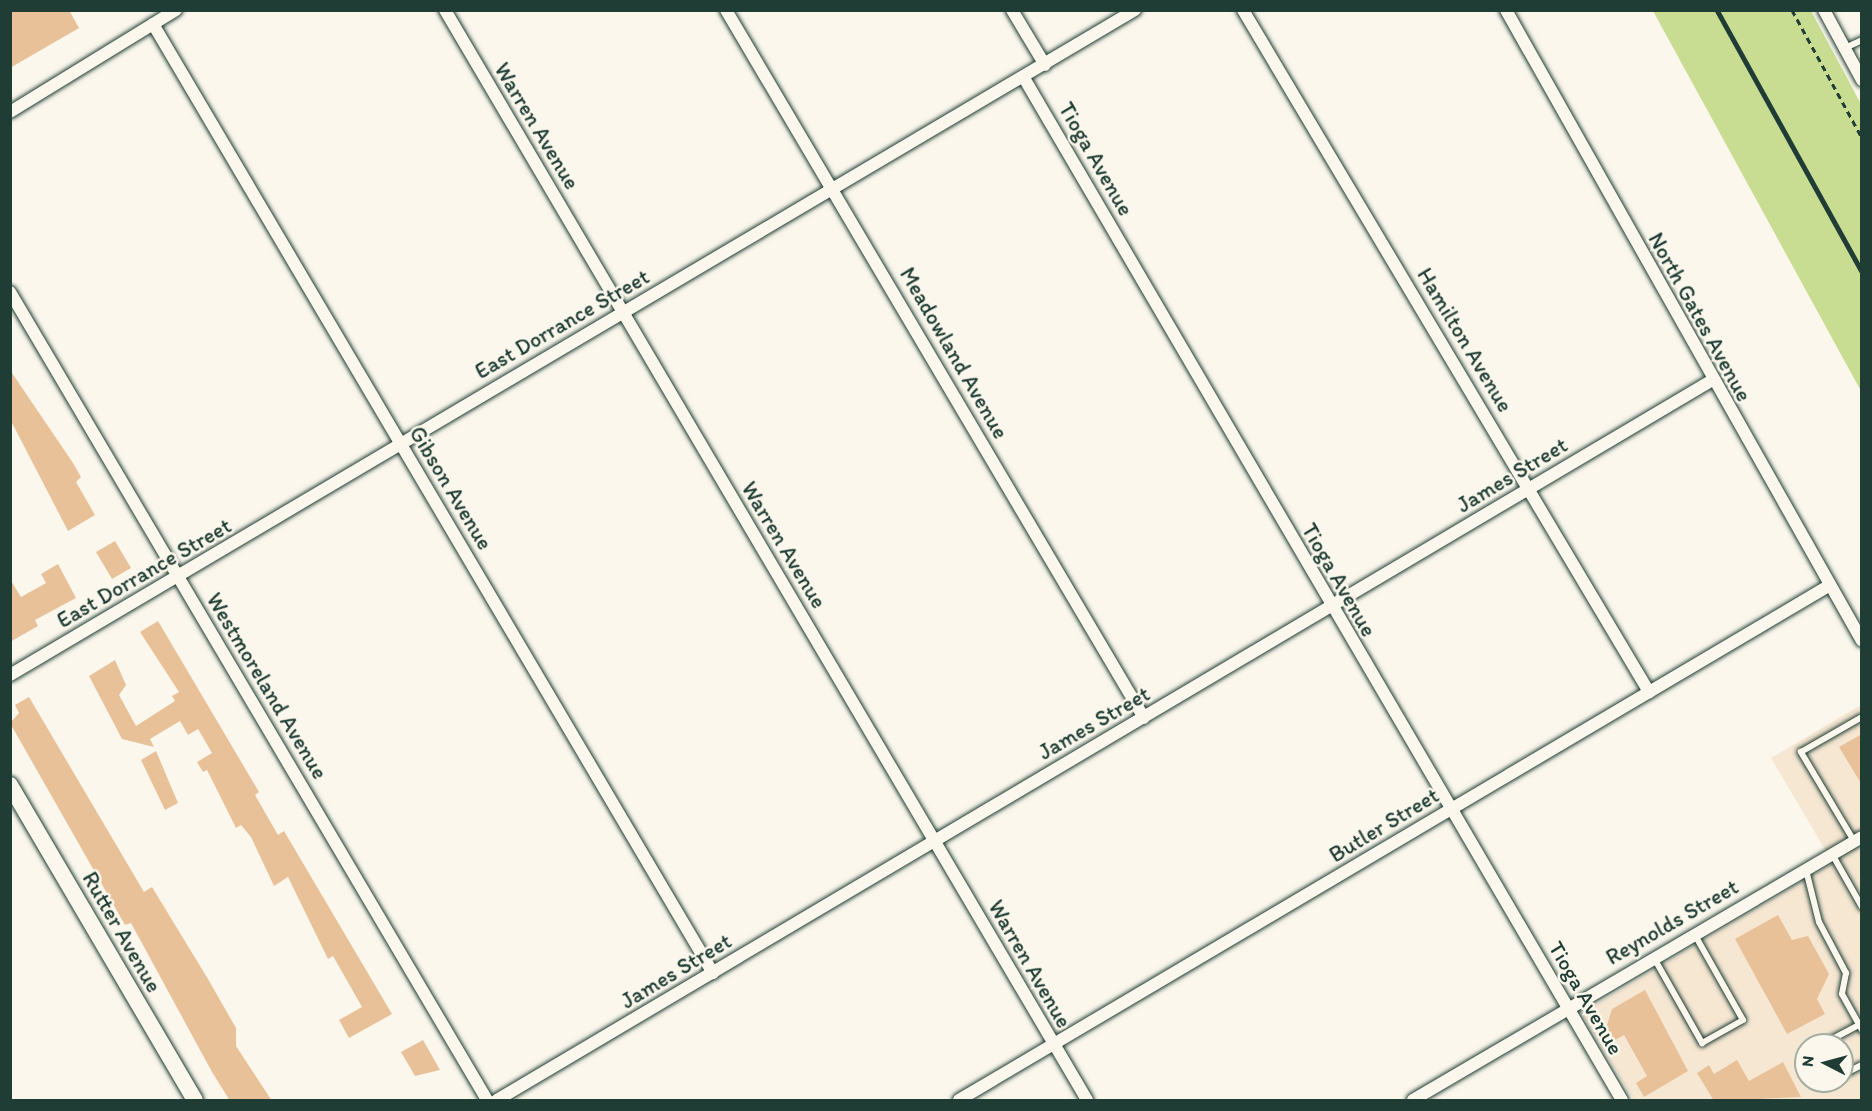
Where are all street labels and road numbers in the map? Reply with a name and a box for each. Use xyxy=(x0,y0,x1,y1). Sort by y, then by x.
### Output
street label: Warren Avenue xyxy=(489,58,585,194)
street label: Tioga Avenue xyxy=(1053,98,1139,220)
street label: North Gates Avenue xyxy=(1643,228,1757,406)
street label: East Dorrance Street xyxy=(470,263,654,385)
street label: Meadowland Avenue xyxy=(894,263,1014,443)
street label: Hamilton Avenue xyxy=(1412,263,1518,417)
street label: Gibson Avenue xyxy=(404,421,498,555)
street label: James Street xyxy=(1452,432,1572,518)
street label: Warren Avenue xyxy=(736,477,832,613)
street label: East Dorrance Street xyxy=(52,512,236,634)
street label: Tioga Avenue xyxy=(1296,519,1382,641)
street label: Westmoreland Avenue xyxy=(201,588,333,784)
street label: James Street xyxy=(1034,681,1154,765)
street label: Butler Street xyxy=(1324,782,1444,868)
street label: Rutter Avenue xyxy=(77,867,167,997)
street label: Reynolds Street xyxy=(1601,874,1743,970)
street label: Warren Avenue xyxy=(983,895,1077,1033)
street label: James Street xyxy=(616,928,736,1014)
street label: Tioga Avenue xyxy=(1543,937,1629,1059)

